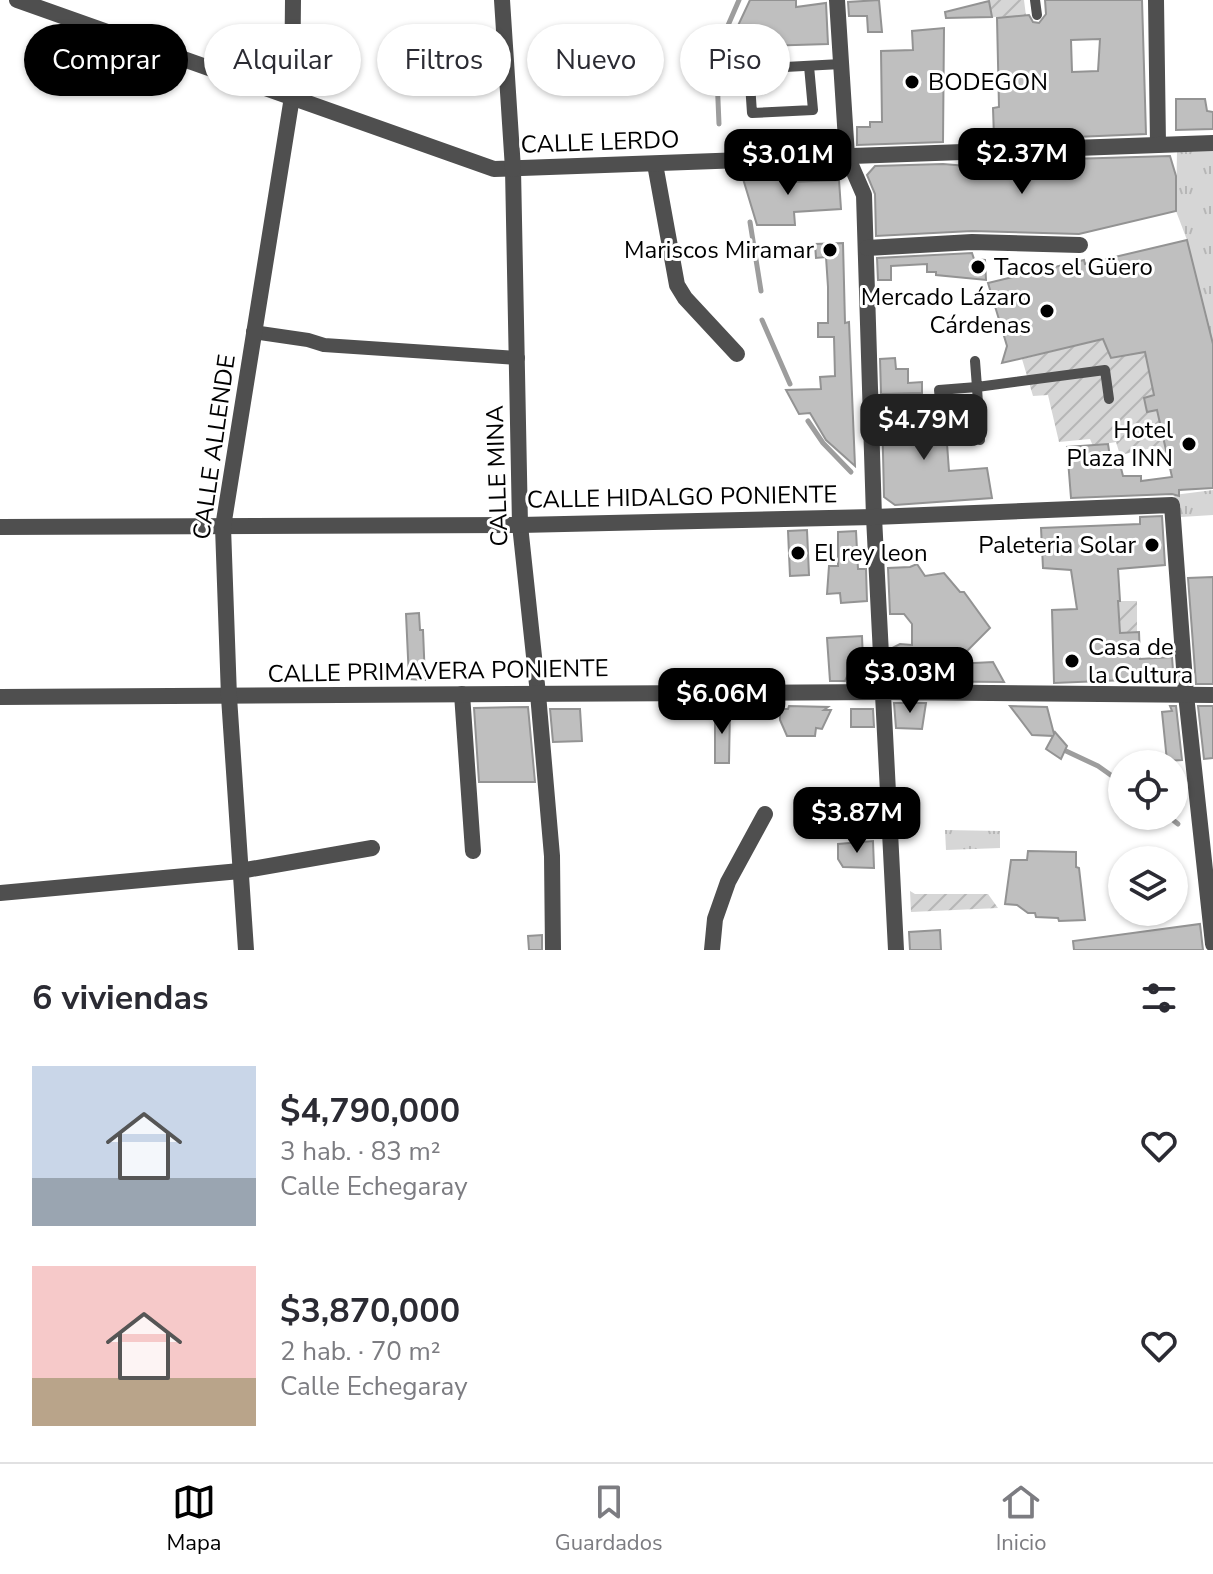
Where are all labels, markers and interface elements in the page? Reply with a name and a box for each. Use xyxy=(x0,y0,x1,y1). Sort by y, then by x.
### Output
chip: Comprar xyxy=(24,24,188,96)
chip: Alquilar xyxy=(204,24,361,96)
chip: Filtros xyxy=(377,24,511,96)
chip: Nuevo xyxy=(527,24,664,96)
chip: Piso xyxy=(680,24,790,96)
place label: BODEGON xyxy=(928,66,1048,98)
marker: BODEGON xyxy=(903,73,921,91)
street label: CALLE LERDO xyxy=(520,123,680,161)
pin: $2.37M xyxy=(957,128,1087,196)
pin: $3.01M xyxy=(723,129,853,197)
text: $2.37M xyxy=(976,136,1068,171)
text: $3.01M xyxy=(742,137,834,172)
place label: Mariscos Miramar xyxy=(624,234,814,266)
marker: Mariscos Miramar xyxy=(821,241,839,259)
place label: Tacos el Güero xyxy=(994,251,1153,283)
marker: Tacos el Güero xyxy=(969,258,987,276)
place label: Mercado Lázaro Cárdenas xyxy=(861,281,1031,341)
marker: Mercado Lázaro Cárdenas xyxy=(1038,302,1056,320)
street label: CALLE ALLENDE xyxy=(185,352,243,542)
pin: $4.79M xyxy=(859,394,989,462)
text: $4.79M xyxy=(878,402,970,437)
street label: CALLE MINA xyxy=(479,404,515,547)
place label: Hotel Plaza INN xyxy=(1066,414,1173,474)
marker: Hotel Plaza INN xyxy=(1180,435,1198,453)
street label: CALLE HIDALGO PONIENTE xyxy=(526,478,838,516)
place label: Paleteria Solar xyxy=(978,529,1136,561)
marker: Paleteria Solar xyxy=(1143,536,1161,554)
place label: El rey leon xyxy=(814,537,928,569)
marker: El rey leon xyxy=(789,544,807,562)
place label: Casa de la Cultura xyxy=(1088,631,1193,691)
pin: $3.03M xyxy=(845,647,975,715)
street label: CALLE PRIMAVERA PONIENTE xyxy=(267,652,609,690)
marker: Casa de la Cultura xyxy=(1063,652,1081,670)
text: $3.03M xyxy=(864,655,956,690)
pin: $6.06M xyxy=(657,668,787,736)
text: $6.06M xyxy=(676,676,768,711)
map controls xyxy=(1108,750,1188,926)
button: locate xyxy=(1108,750,1188,830)
pin: $3.87M xyxy=(792,787,922,855)
text: $3.87M xyxy=(811,795,903,830)
button: layers xyxy=(1108,846,1188,926)
text: 6 viviendas xyxy=(32,975,209,1021)
icon: filters xyxy=(1137,976,1181,1020)
text: $4,790,000 xyxy=(280,1088,460,1134)
icon: home xyxy=(96,1098,192,1194)
icon: heart xyxy=(1137,1124,1181,1168)
text: 3 hab. · 83 m² xyxy=(280,1134,441,1169)
text: Calle Echegaray xyxy=(280,1169,468,1204)
text: $3,870,000 xyxy=(280,1288,460,1334)
icon: home xyxy=(96,1298,192,1394)
icon: heart xyxy=(1137,1324,1181,1368)
text: 2 hab. · 70 m² xyxy=(280,1334,441,1369)
text: Calle Echegaray xyxy=(280,1369,468,1404)
tab: Mapa xyxy=(167,1480,222,1558)
tab: Guardados xyxy=(555,1480,663,1558)
tab: Inicio xyxy=(996,1480,1046,1558)

